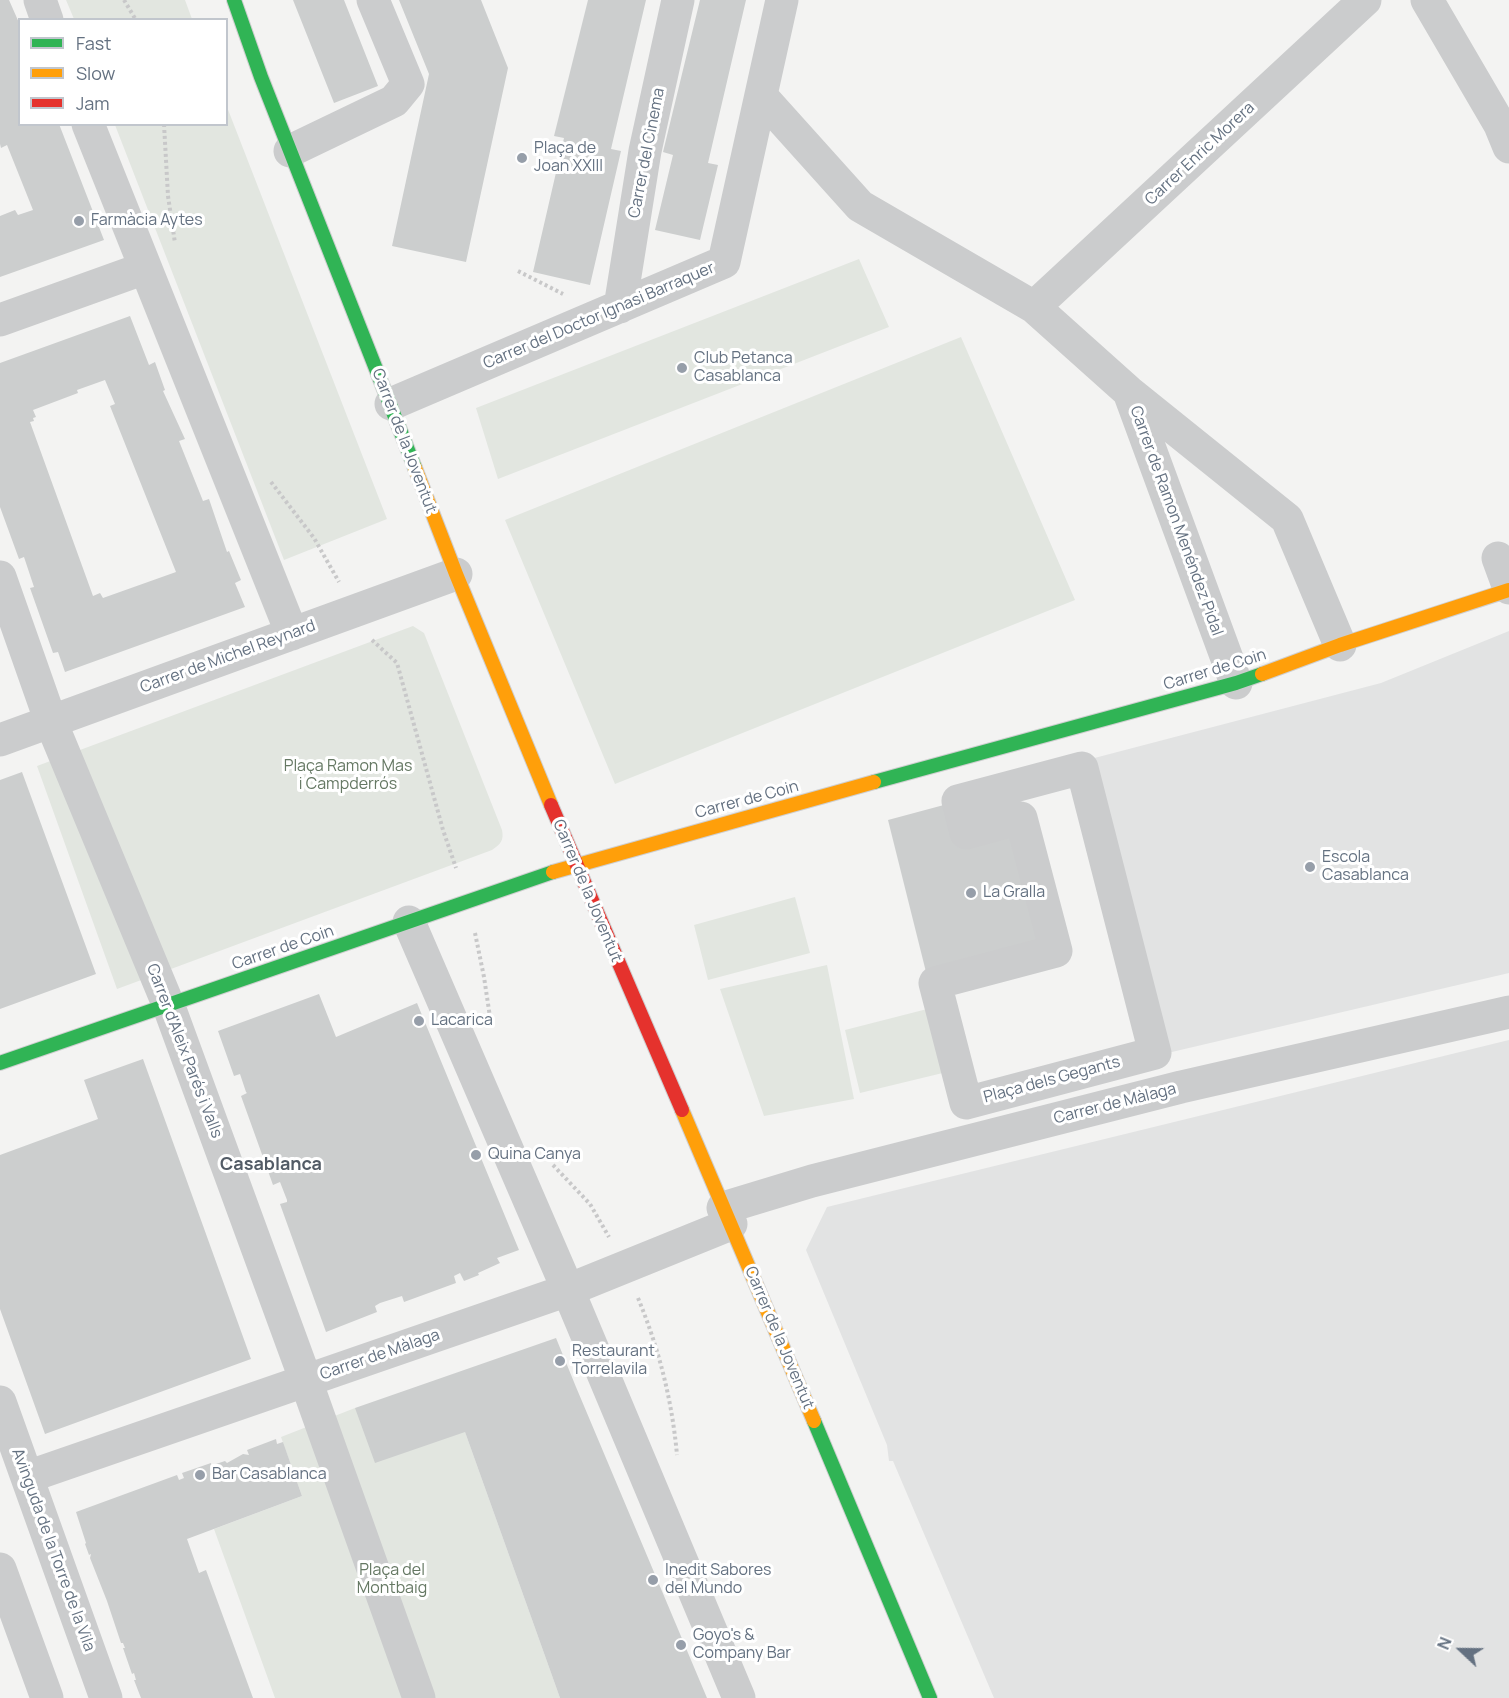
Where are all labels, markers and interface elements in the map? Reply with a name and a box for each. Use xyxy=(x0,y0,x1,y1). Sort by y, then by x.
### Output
legend xyxy=(18,18,228,126)
text: Fast xyxy=(76,31,111,55)
text: Slow xyxy=(76,61,115,85)
street label: Carrer del Cinema xyxy=(625,86,669,220)
text: Jam xyxy=(76,91,110,115)
street label: Carrer Enric Morera xyxy=(1141,98,1259,210)
place label: Plaça de Joan XXIII xyxy=(534,139,603,177)
marker: Plaça de Joan XXIII xyxy=(515,151,529,165)
place label: Farmàcia Aytes xyxy=(91,211,203,231)
marker: Farmàcia Aytes xyxy=(72,214,86,228)
street label: Carrer del Doctor Ignasi Barraquer xyxy=(481,258,717,374)
place label: Club Petanca Casablanca xyxy=(694,349,793,387)
marker: Club Petanca Casablanca xyxy=(675,361,689,375)
street label: Carrer de la Joventut xyxy=(368,366,440,516)
street label: Carrer de Ramon Menéndez Pidal xyxy=(1125,403,1227,639)
street label: Carrer de Michel Reynard xyxy=(138,616,318,698)
street label: Carrer de Coin xyxy=(1161,645,1269,695)
park label: Plaça Ramon Mas i Campderrós xyxy=(284,757,412,795)
street label: Carrer de Coin xyxy=(693,777,801,823)
street label: Carrer de la Joventut xyxy=(548,817,626,965)
place label: Escola Casablanca xyxy=(1322,848,1409,886)
marker: Escola Casablanca xyxy=(1303,860,1317,874)
place label: La Gralla xyxy=(983,883,1045,903)
marker: La Gralla xyxy=(964,886,978,900)
street label: Carrer de Coin xyxy=(230,922,336,974)
street label: Carrer d'Aleix Parés i Valls xyxy=(142,961,226,1141)
place label: Lacarica xyxy=(431,1011,493,1031)
marker: Lacarica xyxy=(412,1014,426,1028)
street label: Plaça dels Gegants xyxy=(982,1053,1122,1107)
street label: Carrer de Màlaga xyxy=(1052,1080,1178,1128)
place label: Quina Canya xyxy=(488,1145,581,1165)
marker: Quina Canya xyxy=(469,1148,483,1162)
district label: Casablanca xyxy=(220,1154,322,1176)
street label: Carrer de la Joventut xyxy=(740,1264,818,1412)
street label: Carrer de Màlaga xyxy=(318,1326,442,1384)
place label: Restaurant Torrelavila xyxy=(572,1342,655,1380)
marker: Restaurant Torrelavila xyxy=(553,1354,567,1368)
street label: Avinguda de la Torre de la Vila xyxy=(7,1446,99,1654)
place label: Bar Casablanca xyxy=(212,1465,327,1485)
marker: Bar Casablanca xyxy=(193,1468,207,1482)
park label: Plaça del Montbaig xyxy=(357,1561,427,1599)
place label: Inedit Sabores del Mundo xyxy=(665,1561,771,1599)
marker: Inedit Sabores del Mundo xyxy=(646,1573,660,1587)
north arrow xyxy=(1431,1620,1491,1680)
place label: Goyo's & Company Bar xyxy=(693,1626,791,1664)
text: N xyxy=(1432,1634,1457,1653)
marker: Goyo's & Company Bar xyxy=(674,1638,688,1652)

